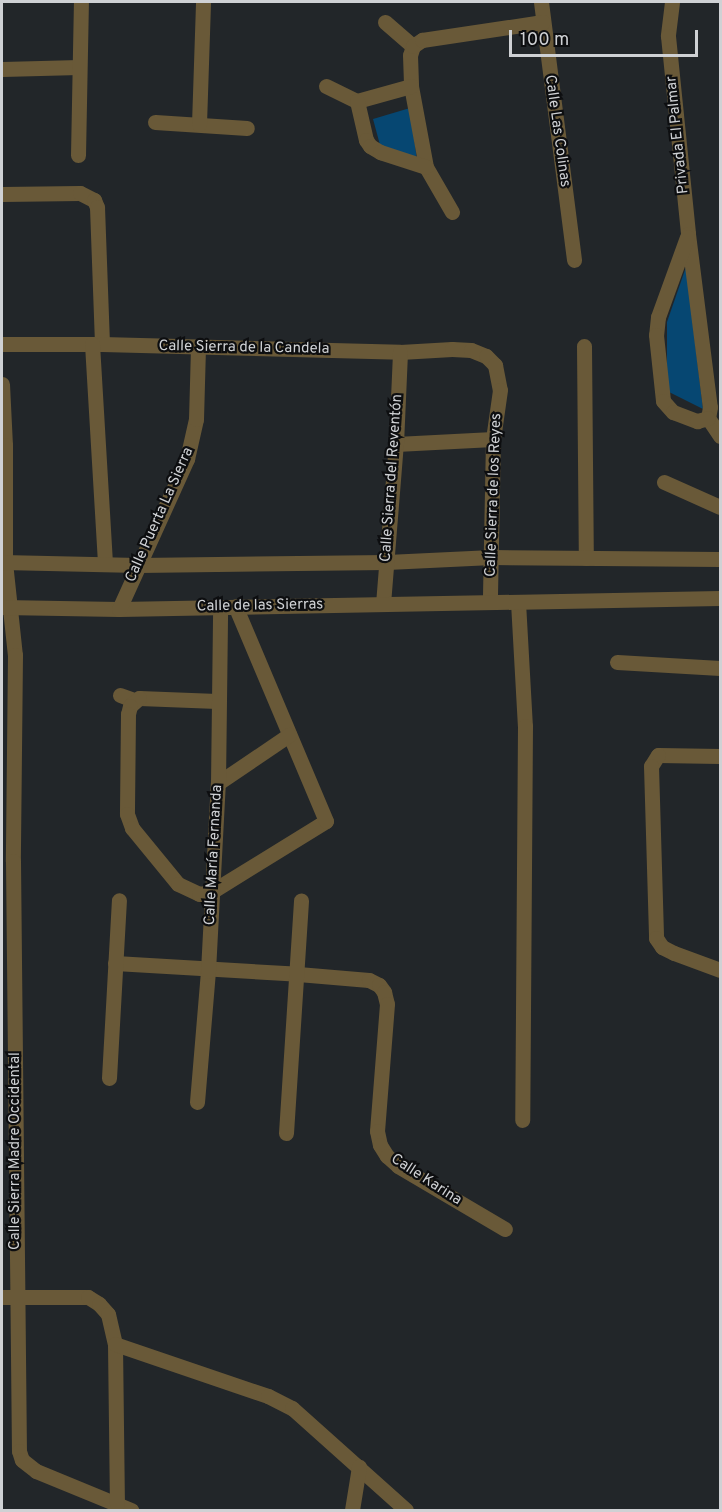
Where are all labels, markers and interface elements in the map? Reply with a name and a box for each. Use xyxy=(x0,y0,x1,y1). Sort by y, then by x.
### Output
scale bar xyxy=(512,18,701,56)
text: 100 m xyxy=(520,29,569,52)
street label: Calle Las Colinas xyxy=(540,74,574,188)
street label: Privada El Palmar xyxy=(663,75,693,195)
street label: Calle Sierra de la Candela xyxy=(158,338,330,358)
street label: Calle Sierra del Reventón xyxy=(377,393,407,563)
street label: Calle Sierra de los Reyes xyxy=(482,413,506,577)
street label: Calle Puerta La Sierra xyxy=(122,445,198,585)
street label: Calle de las Sierras xyxy=(197,596,323,616)
street label: Calle María Fernanda xyxy=(201,784,227,926)
street label: Calle Sierra Madre Occidental xyxy=(7,1052,25,1250)
street label: Calle Karina xyxy=(387,1150,465,1210)

